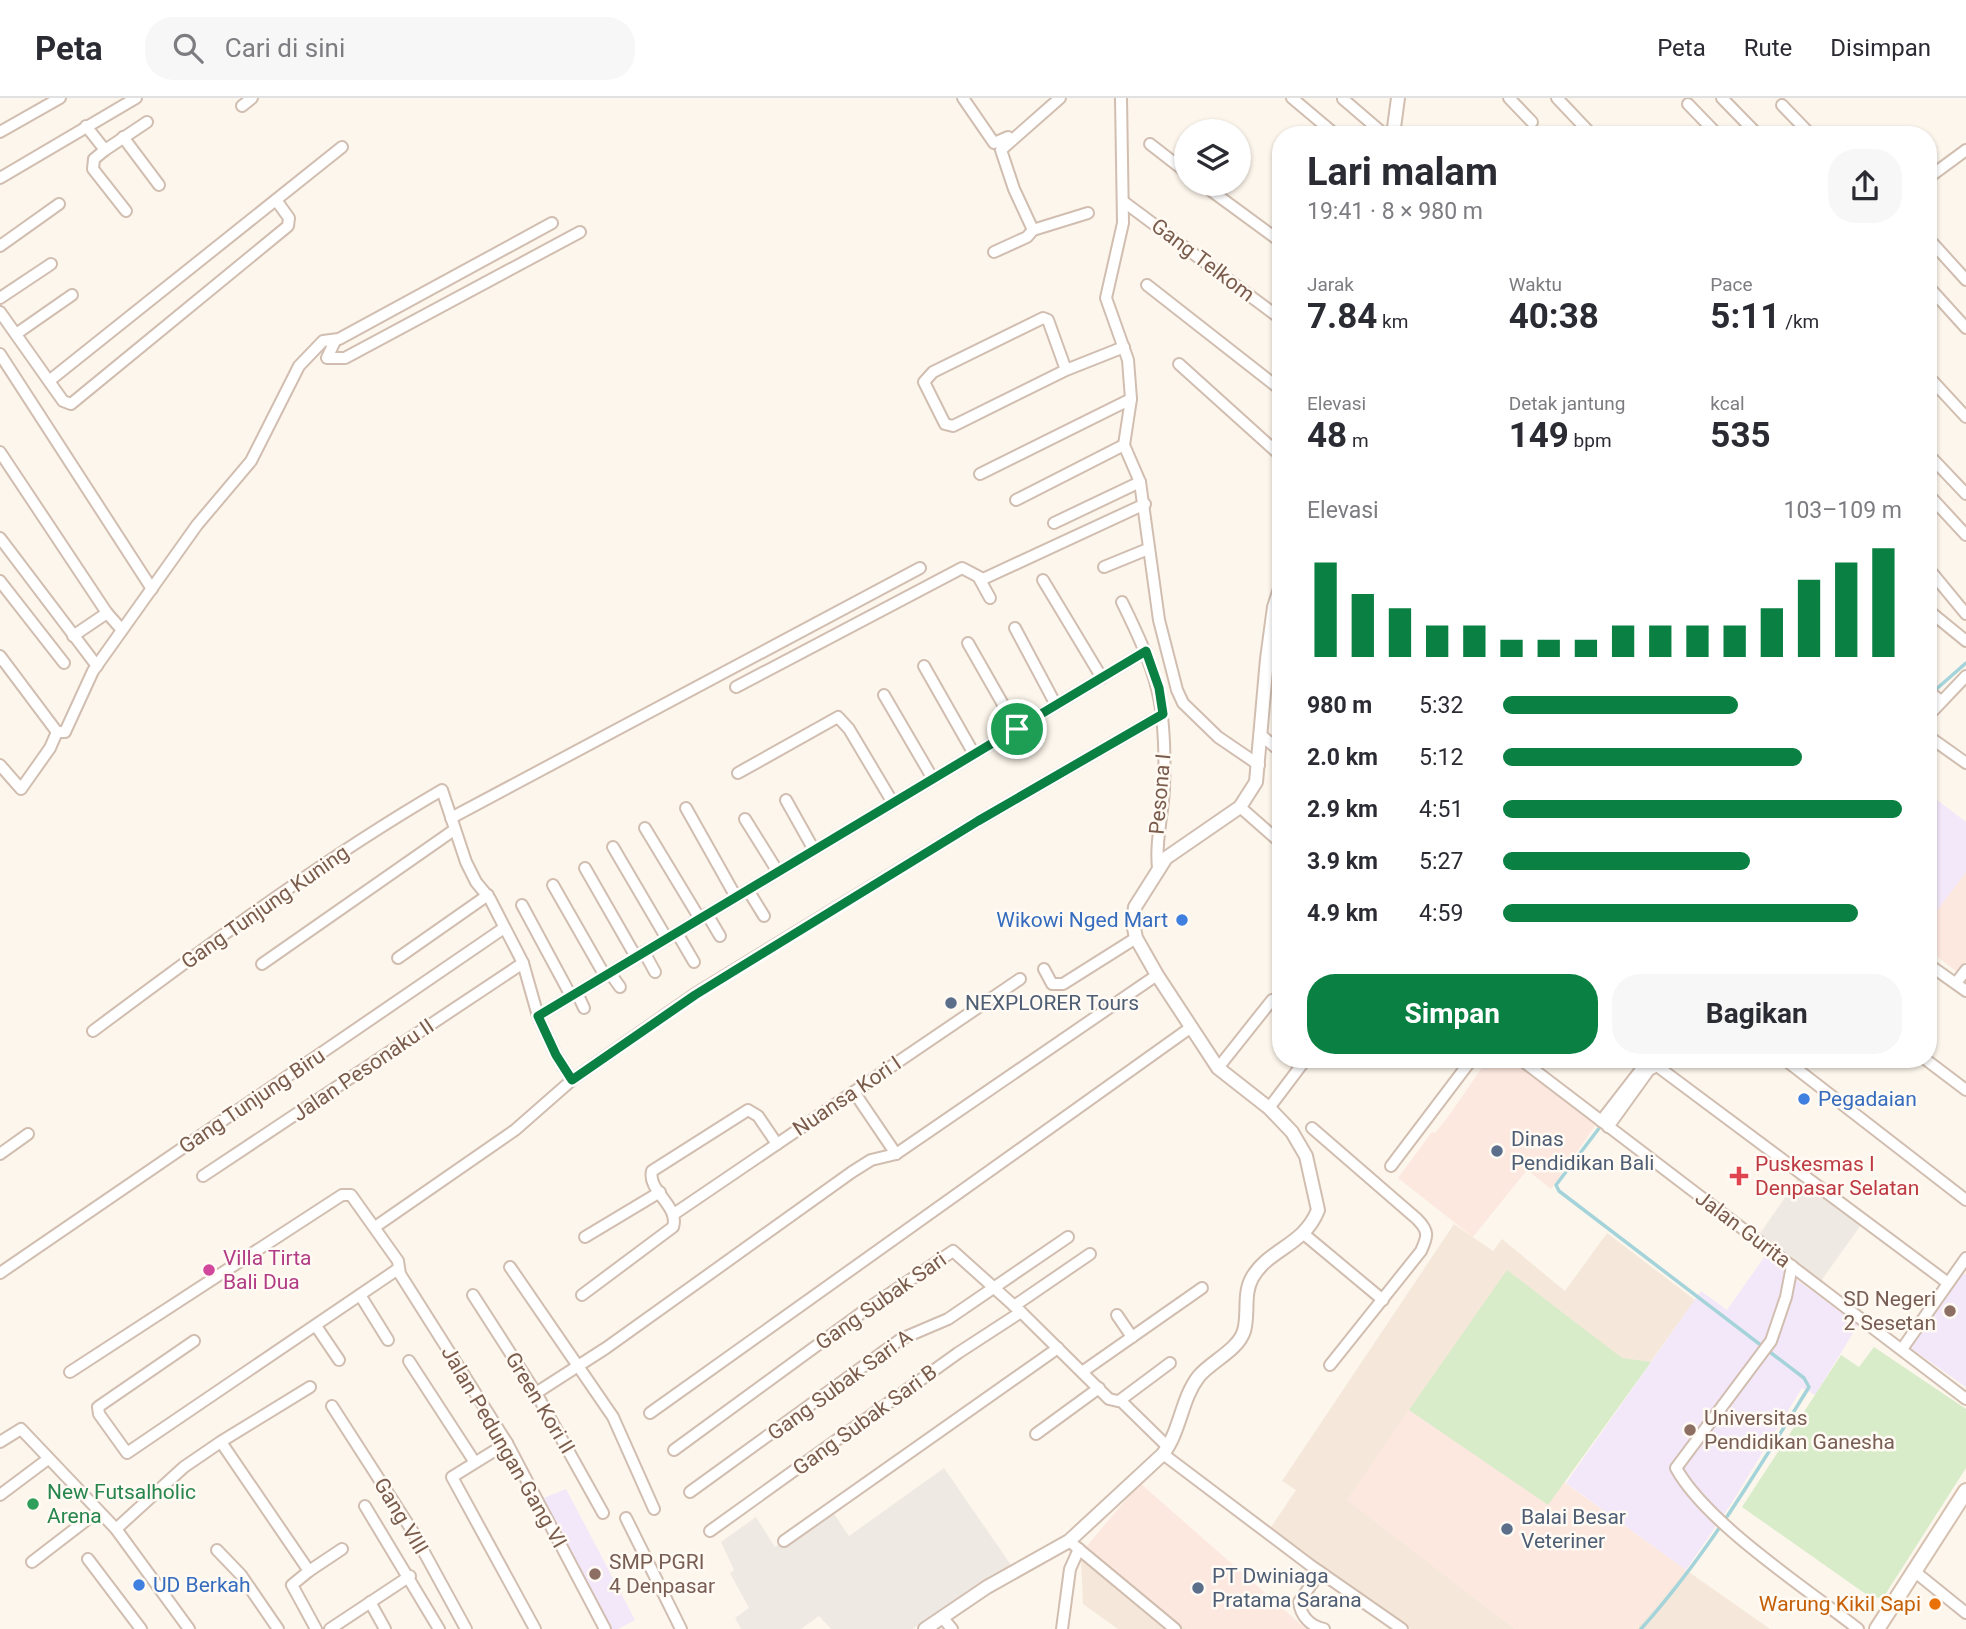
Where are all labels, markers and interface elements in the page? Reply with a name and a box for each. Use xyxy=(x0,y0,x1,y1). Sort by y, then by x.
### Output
search box xyxy=(145,17,635,80)
text: Peta xyxy=(35,29,103,68)
icon: search xyxy=(169,29,207,67)
text: Cari di sini xyxy=(225,33,345,63)
text: Peta xyxy=(1657,34,1706,62)
text: Rute xyxy=(1744,34,1792,62)
text: Disimpan xyxy=(1830,34,1931,62)
map controls xyxy=(1174,119,1251,196)
button: layers xyxy=(1174,119,1251,196)
button: share xyxy=(1828,149,1902,223)
text: Lari malam xyxy=(1307,150,1498,194)
text: 19:41 · 8 × 980 m xyxy=(1307,198,1483,225)
street label: Gang Telkom xyxy=(1147,213,1259,307)
text: Jarak xyxy=(1307,273,1354,296)
text: Waktu xyxy=(1509,273,1562,296)
text: Pace xyxy=(1710,273,1753,296)
text: 7.84 xyxy=(1307,296,1377,337)
text: 40:38 xyxy=(1509,296,1599,337)
text: 5:11 xyxy=(1710,296,1780,337)
text: km xyxy=(1377,310,1408,333)
text: /km xyxy=(1780,310,1819,333)
text: Elevasi xyxy=(1307,392,1366,415)
text: Detak jantung xyxy=(1509,392,1625,415)
text: kcal xyxy=(1710,392,1745,415)
text: 48 xyxy=(1307,415,1347,456)
text: 149 xyxy=(1509,415,1569,456)
text: 535 xyxy=(1710,415,1771,456)
text: m xyxy=(1347,429,1369,452)
text: bpm xyxy=(1569,429,1612,452)
text: Elevasi xyxy=(1307,497,1379,524)
text: 103–109 m xyxy=(1783,497,1902,524)
text: 980 m xyxy=(1307,692,1372,719)
text: 5:32 xyxy=(1419,692,1463,719)
pin xyxy=(987,699,1047,759)
icon: arrive xyxy=(998,710,1036,748)
text: 2.0 km xyxy=(1307,744,1378,771)
text: 5:12 xyxy=(1419,744,1463,771)
street label: Pesona I xyxy=(1145,753,1175,835)
text: 2.9 km xyxy=(1307,796,1378,823)
text: 4:51 xyxy=(1419,796,1463,823)
street label: Gang Tunjung Kuning xyxy=(177,840,353,974)
text: 3.9 km xyxy=(1307,848,1378,875)
text: 5:27 xyxy=(1419,848,1463,875)
text: 4.9 km xyxy=(1307,900,1378,927)
text: 4:59 xyxy=(1419,900,1463,927)
place label: Wikowi Nged Mart xyxy=(996,908,1168,932)
marker: Wikowi Nged Mart xyxy=(1174,912,1190,928)
button: Simpan xyxy=(1307,974,1598,1054)
button: Bagikan xyxy=(1612,974,1902,1054)
place label: NEXPLORER Tours xyxy=(965,991,1139,1015)
marker: NEXPLORER Tours xyxy=(943,995,959,1011)
street label: Jalan Pesonaku II xyxy=(288,1014,438,1126)
street label: Gang Tunjung Biru xyxy=(175,1043,329,1159)
street label: Nuansa Kori I xyxy=(788,1051,906,1141)
place label: Pegadaian xyxy=(1818,1087,1917,1111)
marker: Pegadaian xyxy=(1796,1091,1812,1107)
place label: Dinas Pendidikan Bali xyxy=(1511,1127,1654,1175)
marker: Dinas Pendidikan Bali xyxy=(1489,1143,1505,1159)
place label: Puskesmas I Denpasar Selatan xyxy=(1755,1152,1919,1200)
marker: Puskesmas I Denpasar Selatan xyxy=(1729,1166,1749,1186)
street label: Jalan Gurita xyxy=(1691,1185,1795,1273)
place label: Villa Tirta Bali Dua xyxy=(223,1246,311,1294)
street label: Gang Subak Sari xyxy=(811,1247,951,1355)
marker: Villa Tirta Bali Dua xyxy=(201,1262,217,1278)
place label: SD Negeri 2 Sesetan xyxy=(1843,1287,1936,1335)
marker: SD Negeri 2 Sesetan xyxy=(1942,1303,1958,1319)
street label: Gang Subak Sari A xyxy=(763,1324,917,1445)
street label: Jalan Pedungan Gang VI xyxy=(436,1342,572,1552)
street label: Green Kori II xyxy=(500,1348,580,1458)
street label: Gang Subak Sari B xyxy=(788,1360,942,1480)
place label: Universitas Pendidikan Ganesha xyxy=(1704,1406,1895,1454)
marker: Universitas Pendidikan Ganesha xyxy=(1682,1422,1698,1438)
street label: Gang VIII xyxy=(369,1473,433,1559)
place label: New Futsalholic Arena xyxy=(47,1480,196,1528)
marker: New Futsalholic Arena xyxy=(25,1496,41,1512)
place label: Balai Besar Veteriner xyxy=(1521,1505,1626,1553)
marker: Balai Besar Veteriner xyxy=(1499,1521,1515,1537)
place label: SMP PGRI 4 Denpasar xyxy=(609,1550,715,1598)
place label: PT Dwiniaga Pratama Sarana xyxy=(1212,1564,1362,1612)
marker: SMP PGRI 4 Denpasar xyxy=(587,1566,603,1582)
place label: UD Berkah xyxy=(153,1573,251,1597)
marker: UD Berkah xyxy=(131,1577,147,1593)
marker: PT Dwiniaga Pratama Sarana xyxy=(1190,1580,1206,1596)
place label: Warung Kikil Sapi xyxy=(1759,1592,1921,1616)
marker: Warung Kikil Sapi xyxy=(1927,1596,1943,1612)

